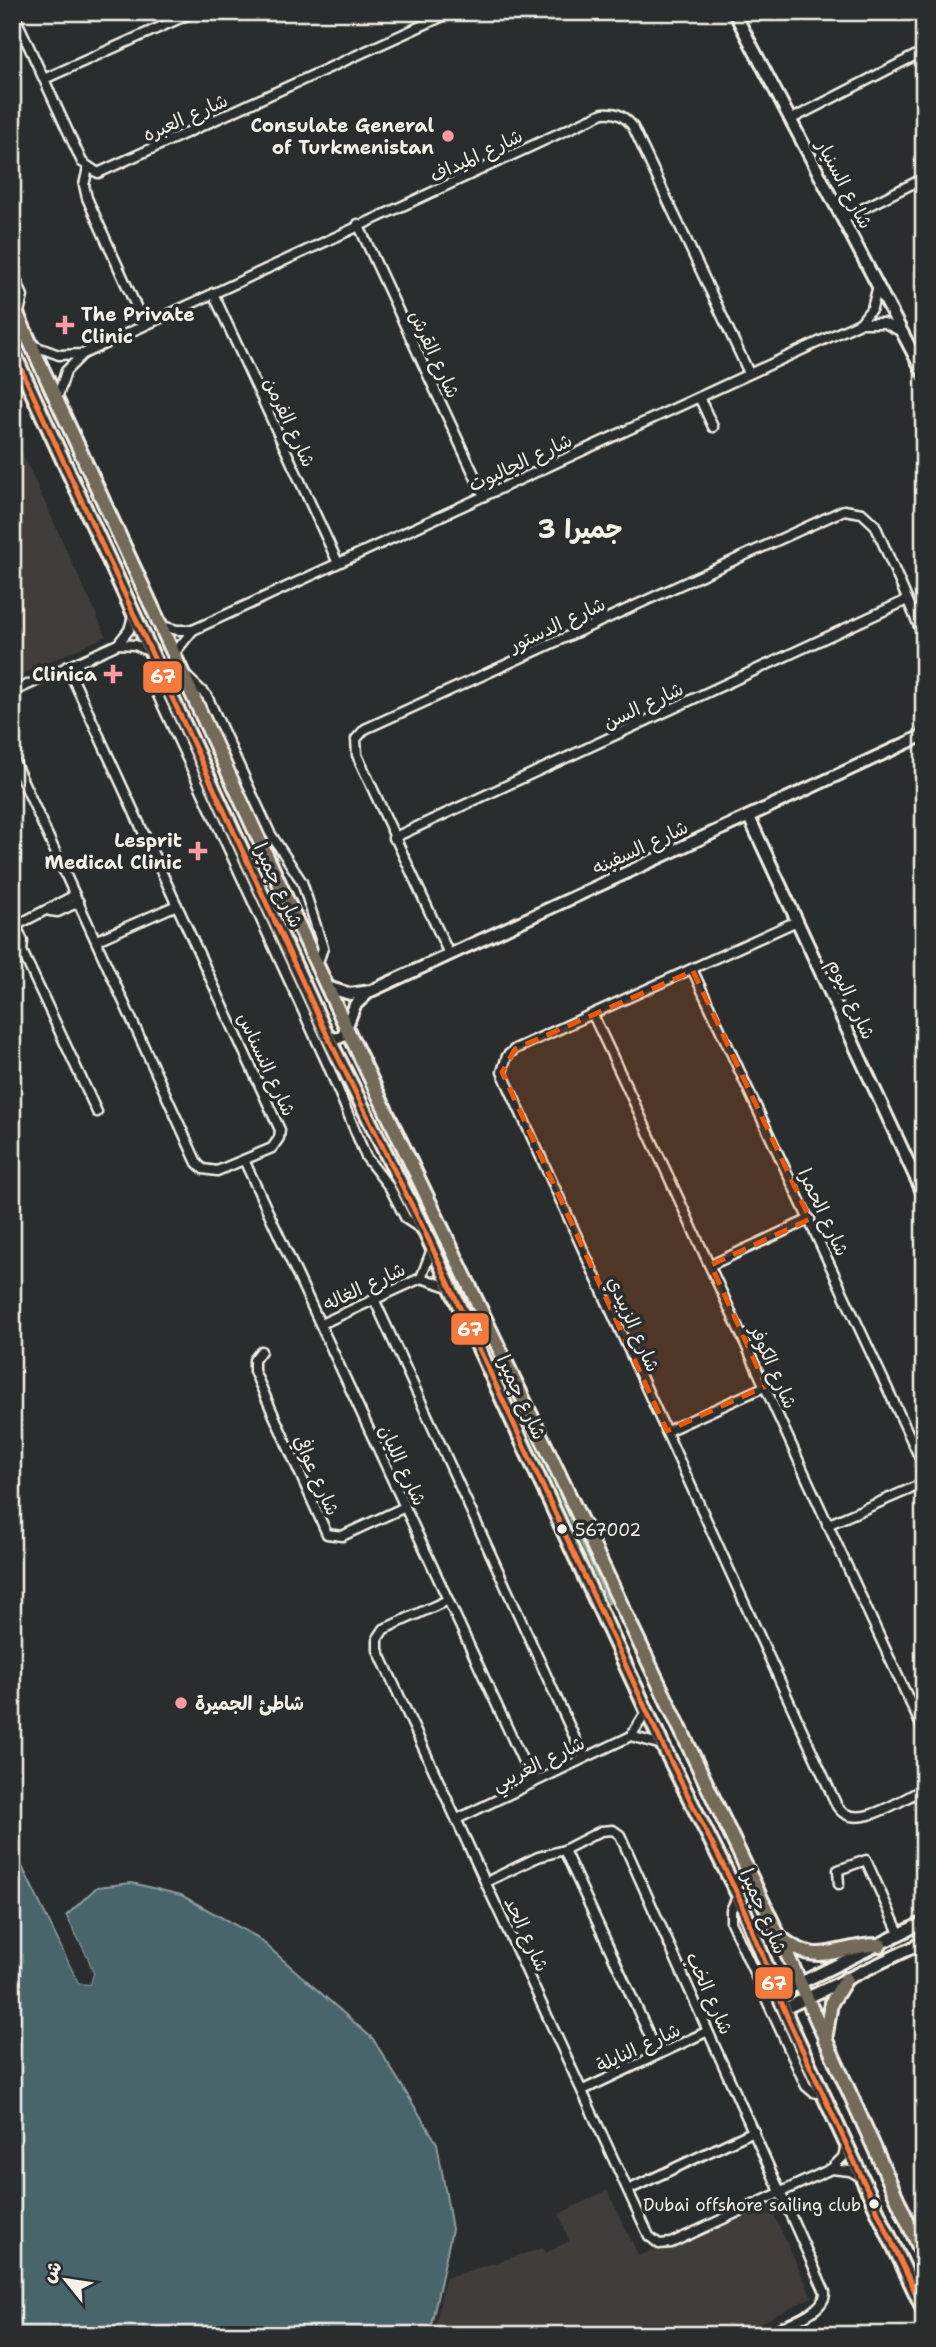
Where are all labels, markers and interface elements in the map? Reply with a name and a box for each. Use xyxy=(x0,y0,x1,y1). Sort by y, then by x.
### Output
street label: شارع العبره xyxy=(139,88,232,148)
place label: Consulate General of Turkmenistan xyxy=(251,113,434,160)
street label: شارع الميداف xyxy=(426,123,527,189)
marker: Consulate General of Turkmenistan xyxy=(440,128,456,144)
street label: شارع السنيار xyxy=(809,134,878,233)
place label: The Private Clinic xyxy=(81,302,195,349)
street label: شارع القرش xyxy=(402,306,466,403)
marker: The Private Clinic xyxy=(55,315,75,335)
street label: شارع الفرمن xyxy=(257,373,321,472)
street label: شارع الجالبوت xyxy=(464,427,577,498)
district label: جميرا 3 xyxy=(537,511,623,546)
street label: شارع الدستور xyxy=(503,591,610,659)
line badge: 67 xyxy=(142,660,183,694)
place label: Clinica xyxy=(32,662,97,687)
marker: Clinica xyxy=(103,664,123,684)
text: 67 xyxy=(150,664,176,689)
street label: شارع السن xyxy=(599,676,688,736)
street label: شارع السفينه xyxy=(588,814,693,881)
place label: Lesprit Medical Clinic xyxy=(44,828,182,875)
street label: شارع جميرا xyxy=(247,839,309,932)
marker: Lesprit Medical Clinic xyxy=(188,841,208,861)
street label: شارع البوم xyxy=(820,955,881,1044)
street label: شارع النسناس xyxy=(231,1008,301,1120)
street label: شارع الحمرا xyxy=(791,1164,855,1261)
street label: شارع الغاله xyxy=(319,1256,410,1317)
street label: شارع الزبيدي xyxy=(600,1273,666,1377)
line badge: 67 xyxy=(450,1312,490,1346)
text: 67 xyxy=(457,1317,483,1342)
street label: شارع الكوفر xyxy=(742,1320,803,1413)
street label: شارع جميرا xyxy=(490,1351,552,1444)
street label: شارع الليان xyxy=(372,1421,432,1510)
street label: شارع عوافي xyxy=(287,1431,345,1520)
place label: 567002 xyxy=(575,1519,641,1541)
marker: 567002 xyxy=(555,1522,569,1536)
place label: شاطئ الجميرة xyxy=(195,1691,304,1716)
marker: شاطئ الجميرة xyxy=(173,1695,189,1711)
street label: شارع الغريبي xyxy=(488,1730,591,1800)
street label: شارع جميرا xyxy=(733,1865,793,1958)
street label: شارع الحد xyxy=(497,1893,555,1976)
street label: شارع الخب xyxy=(679,1948,739,2039)
line badge: 67 xyxy=(754,1966,794,2000)
text: 67 xyxy=(761,1971,787,1996)
street label: شارع النايلة xyxy=(592,2017,685,2079)
place label: Dubai offshore sailing club xyxy=(643,2194,861,2216)
marker: Dubai offshore sailing club xyxy=(867,2197,881,2211)
north arrow xyxy=(32,2246,102,2316)
text: ش xyxy=(36,2256,68,2287)

